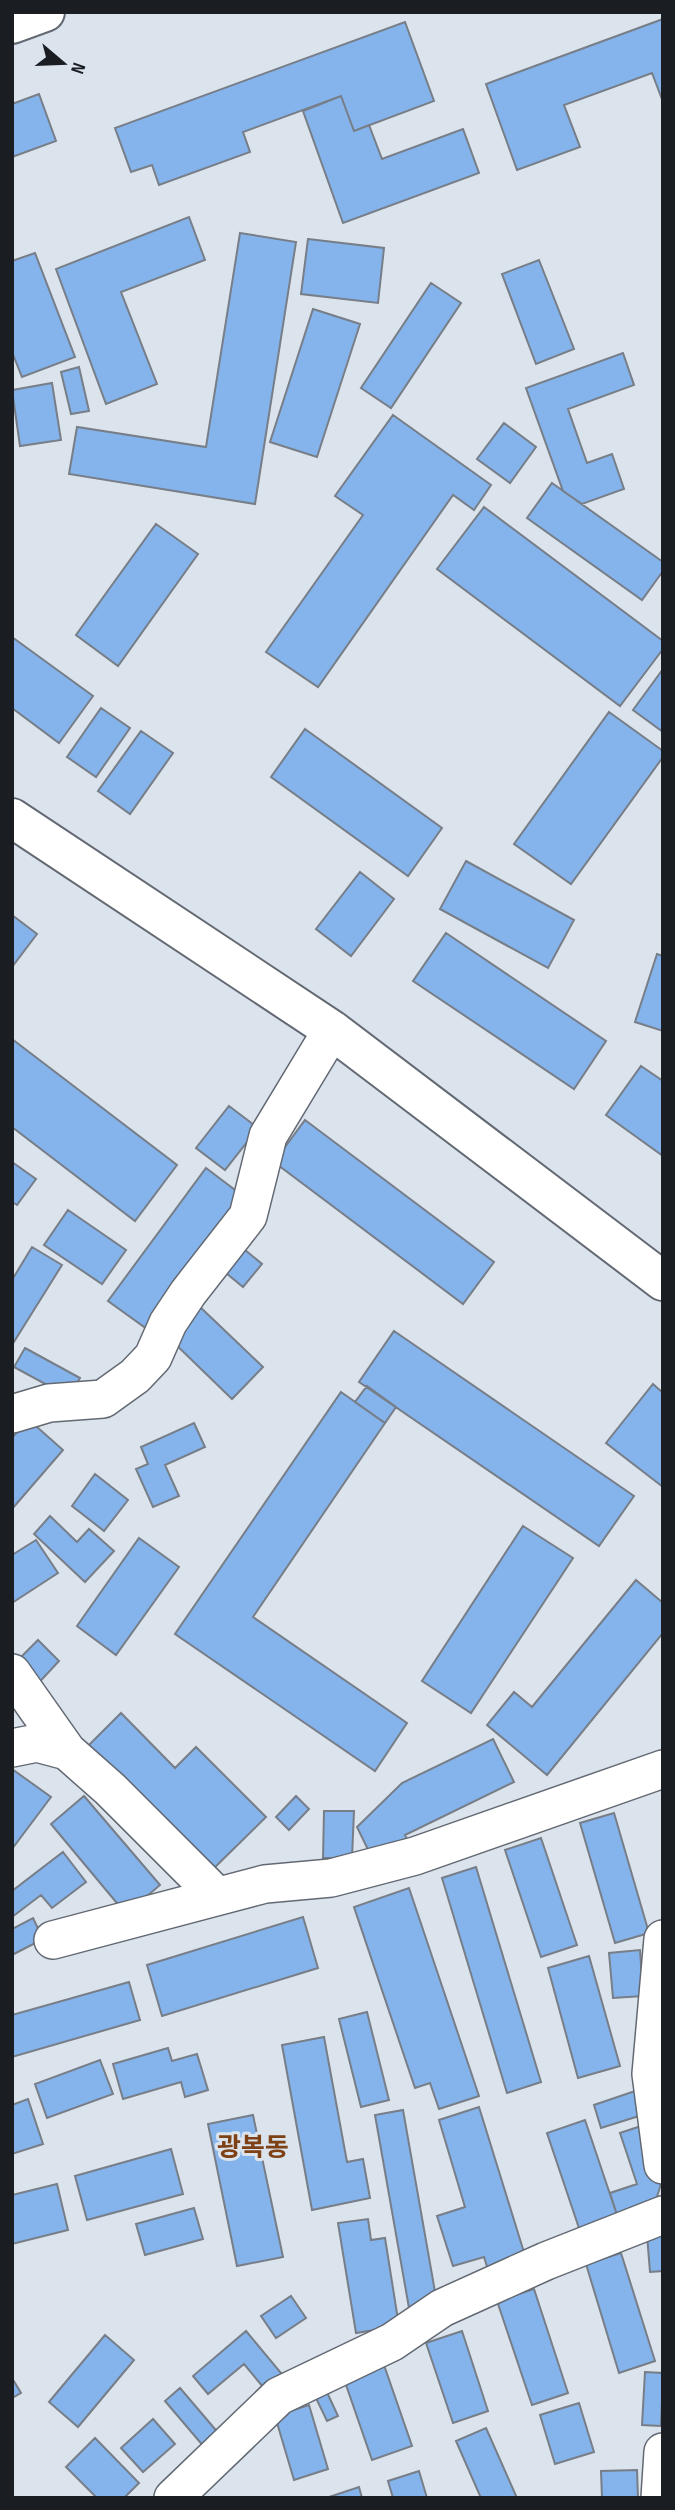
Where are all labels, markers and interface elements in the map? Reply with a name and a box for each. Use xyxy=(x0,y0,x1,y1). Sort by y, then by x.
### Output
north arrow xyxy=(28,28,98,98)
text: N xyxy=(65,60,90,77)
district label: 광복동 xyxy=(217,2133,289,2164)

